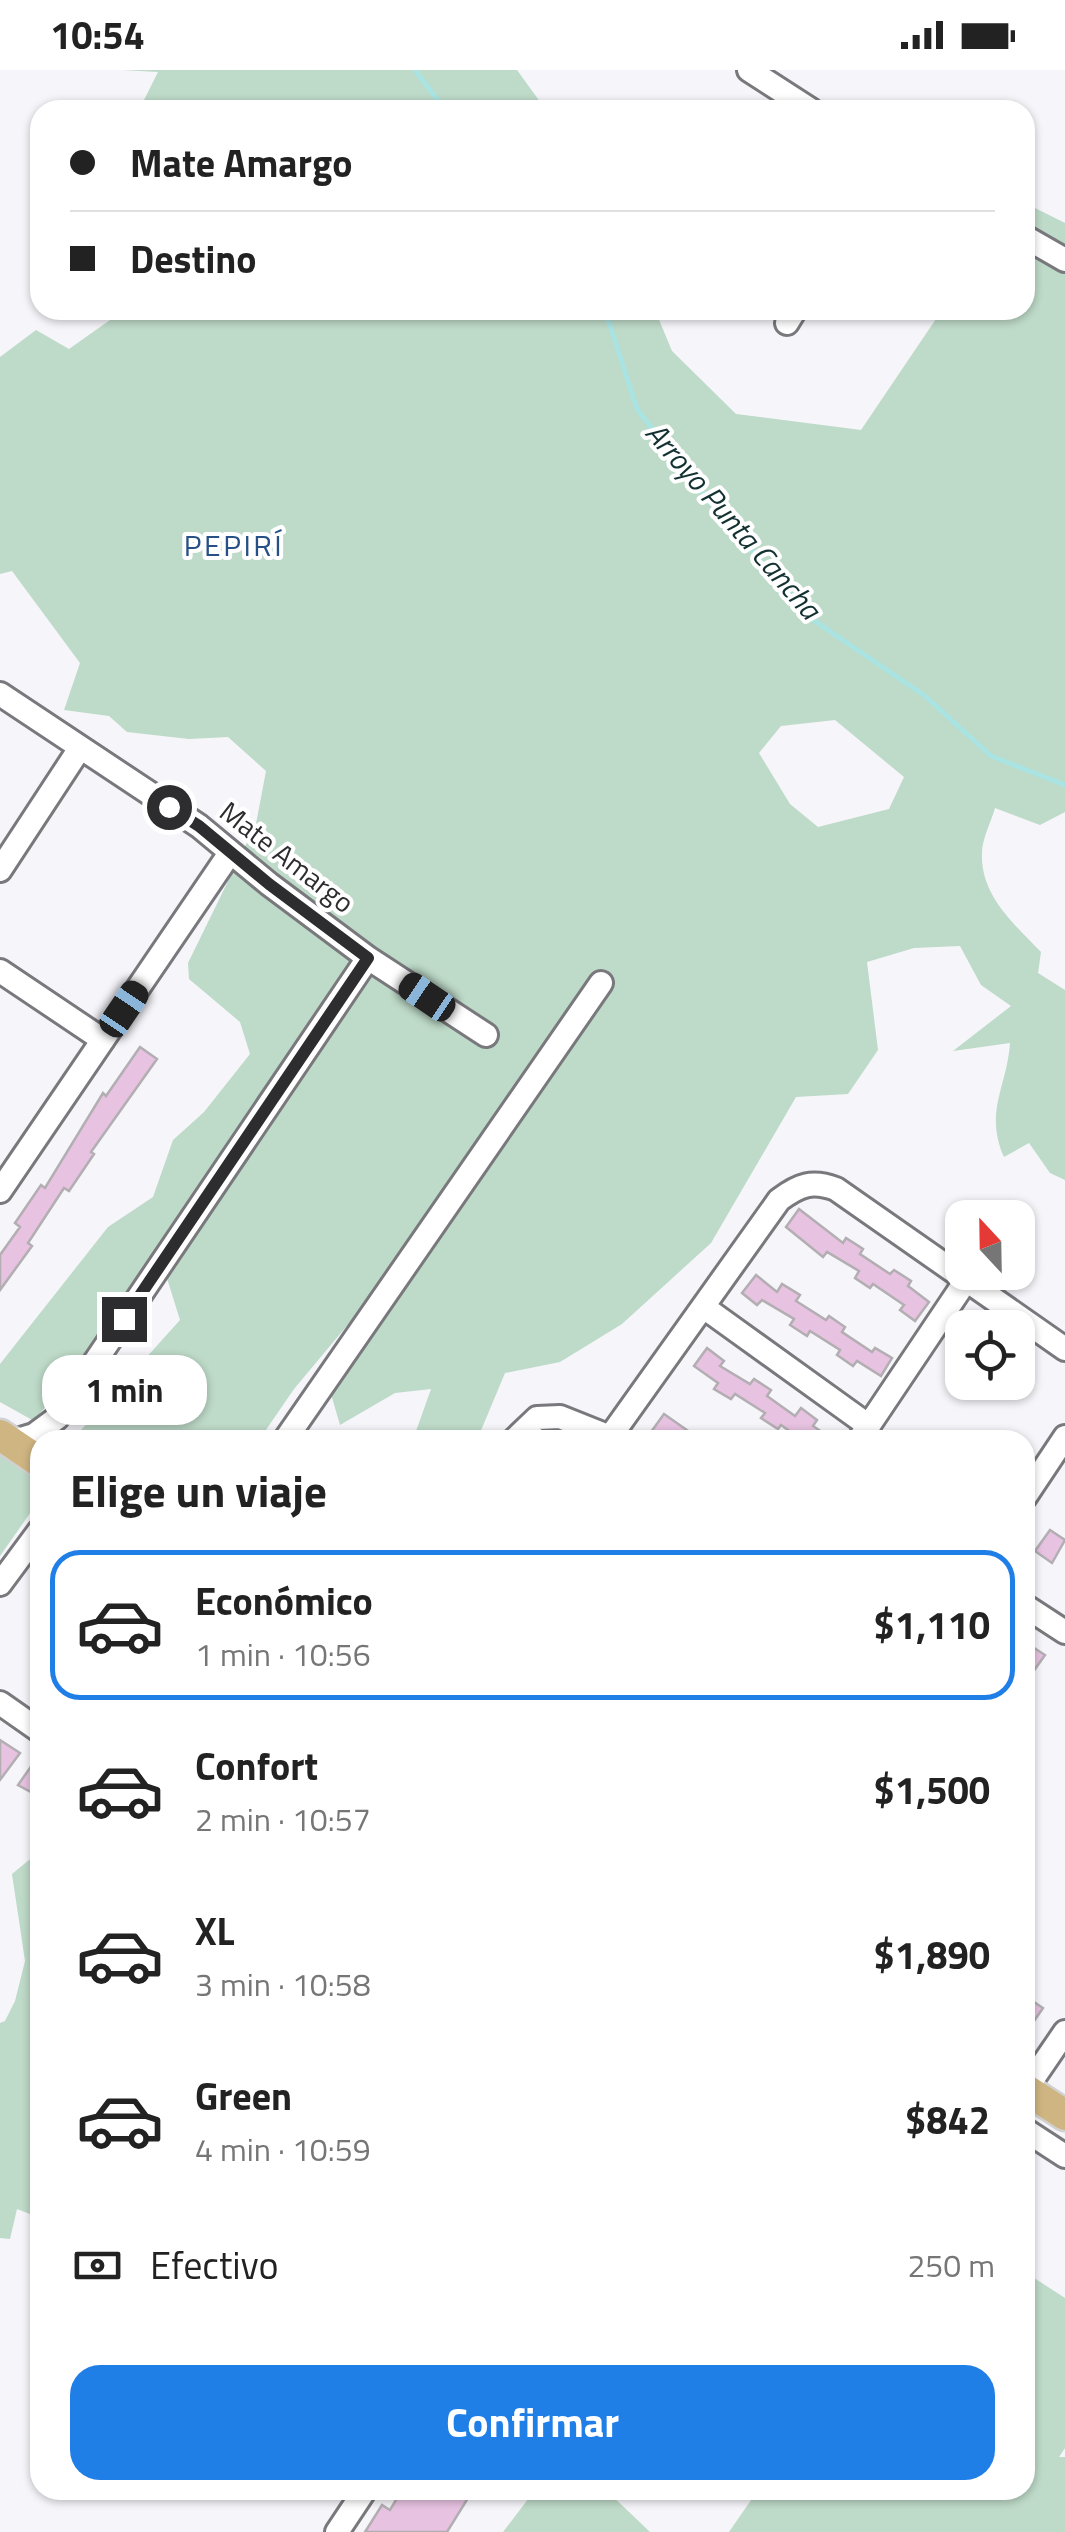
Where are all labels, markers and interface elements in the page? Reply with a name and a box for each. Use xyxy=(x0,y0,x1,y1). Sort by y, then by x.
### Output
text: 10:54 xyxy=(50,6,145,64)
text: Mate Amargo xyxy=(130,134,352,192)
text: Destino xyxy=(130,230,256,288)
water label: Arroyo Punta Cancha xyxy=(635,411,834,631)
district label: PEPIRÍ xyxy=(184,522,284,568)
route start xyxy=(147,785,192,830)
street label: Mate Amargo xyxy=(211,790,364,923)
car xyxy=(394,968,460,1026)
car xyxy=(95,976,153,1042)
north arrow xyxy=(945,1200,1035,1290)
map controls xyxy=(945,1200,1035,1400)
route end xyxy=(102,1297,147,1342)
button: locate xyxy=(945,1310,1035,1400)
callout: 1 min xyxy=(42,1354,206,1424)
text: 1 min xyxy=(86,1366,163,1414)
text: Elige un viaje xyxy=(70,1456,327,1524)
text: Económico xyxy=(195,1572,373,1630)
icon: car xyxy=(75,1580,165,1670)
text: $1,110 xyxy=(874,1596,990,1654)
text: 1 min · 10:56 xyxy=(195,1630,371,1678)
text: Confort xyxy=(195,1737,318,1795)
icon: car xyxy=(75,1745,165,1835)
text: $1,500 xyxy=(874,1761,990,1819)
text: 2 min · 10:57 xyxy=(195,1795,371,1843)
text: XL xyxy=(195,1902,235,1960)
icon: car xyxy=(75,1910,165,2000)
text: $1,890 xyxy=(874,1926,990,1984)
text: 3 min · 10:58 xyxy=(195,1960,371,2008)
text: Green xyxy=(195,2067,292,2125)
icon: car xyxy=(75,2075,165,2165)
text: $842 xyxy=(905,2091,990,2149)
text: 4 min · 10:59 xyxy=(195,2125,371,2173)
text: Efectivo xyxy=(150,2236,279,2294)
icon: cash xyxy=(70,2238,125,2293)
text: 250 m xyxy=(907,2241,995,2289)
button: Confirmar xyxy=(70,2365,995,2480)

